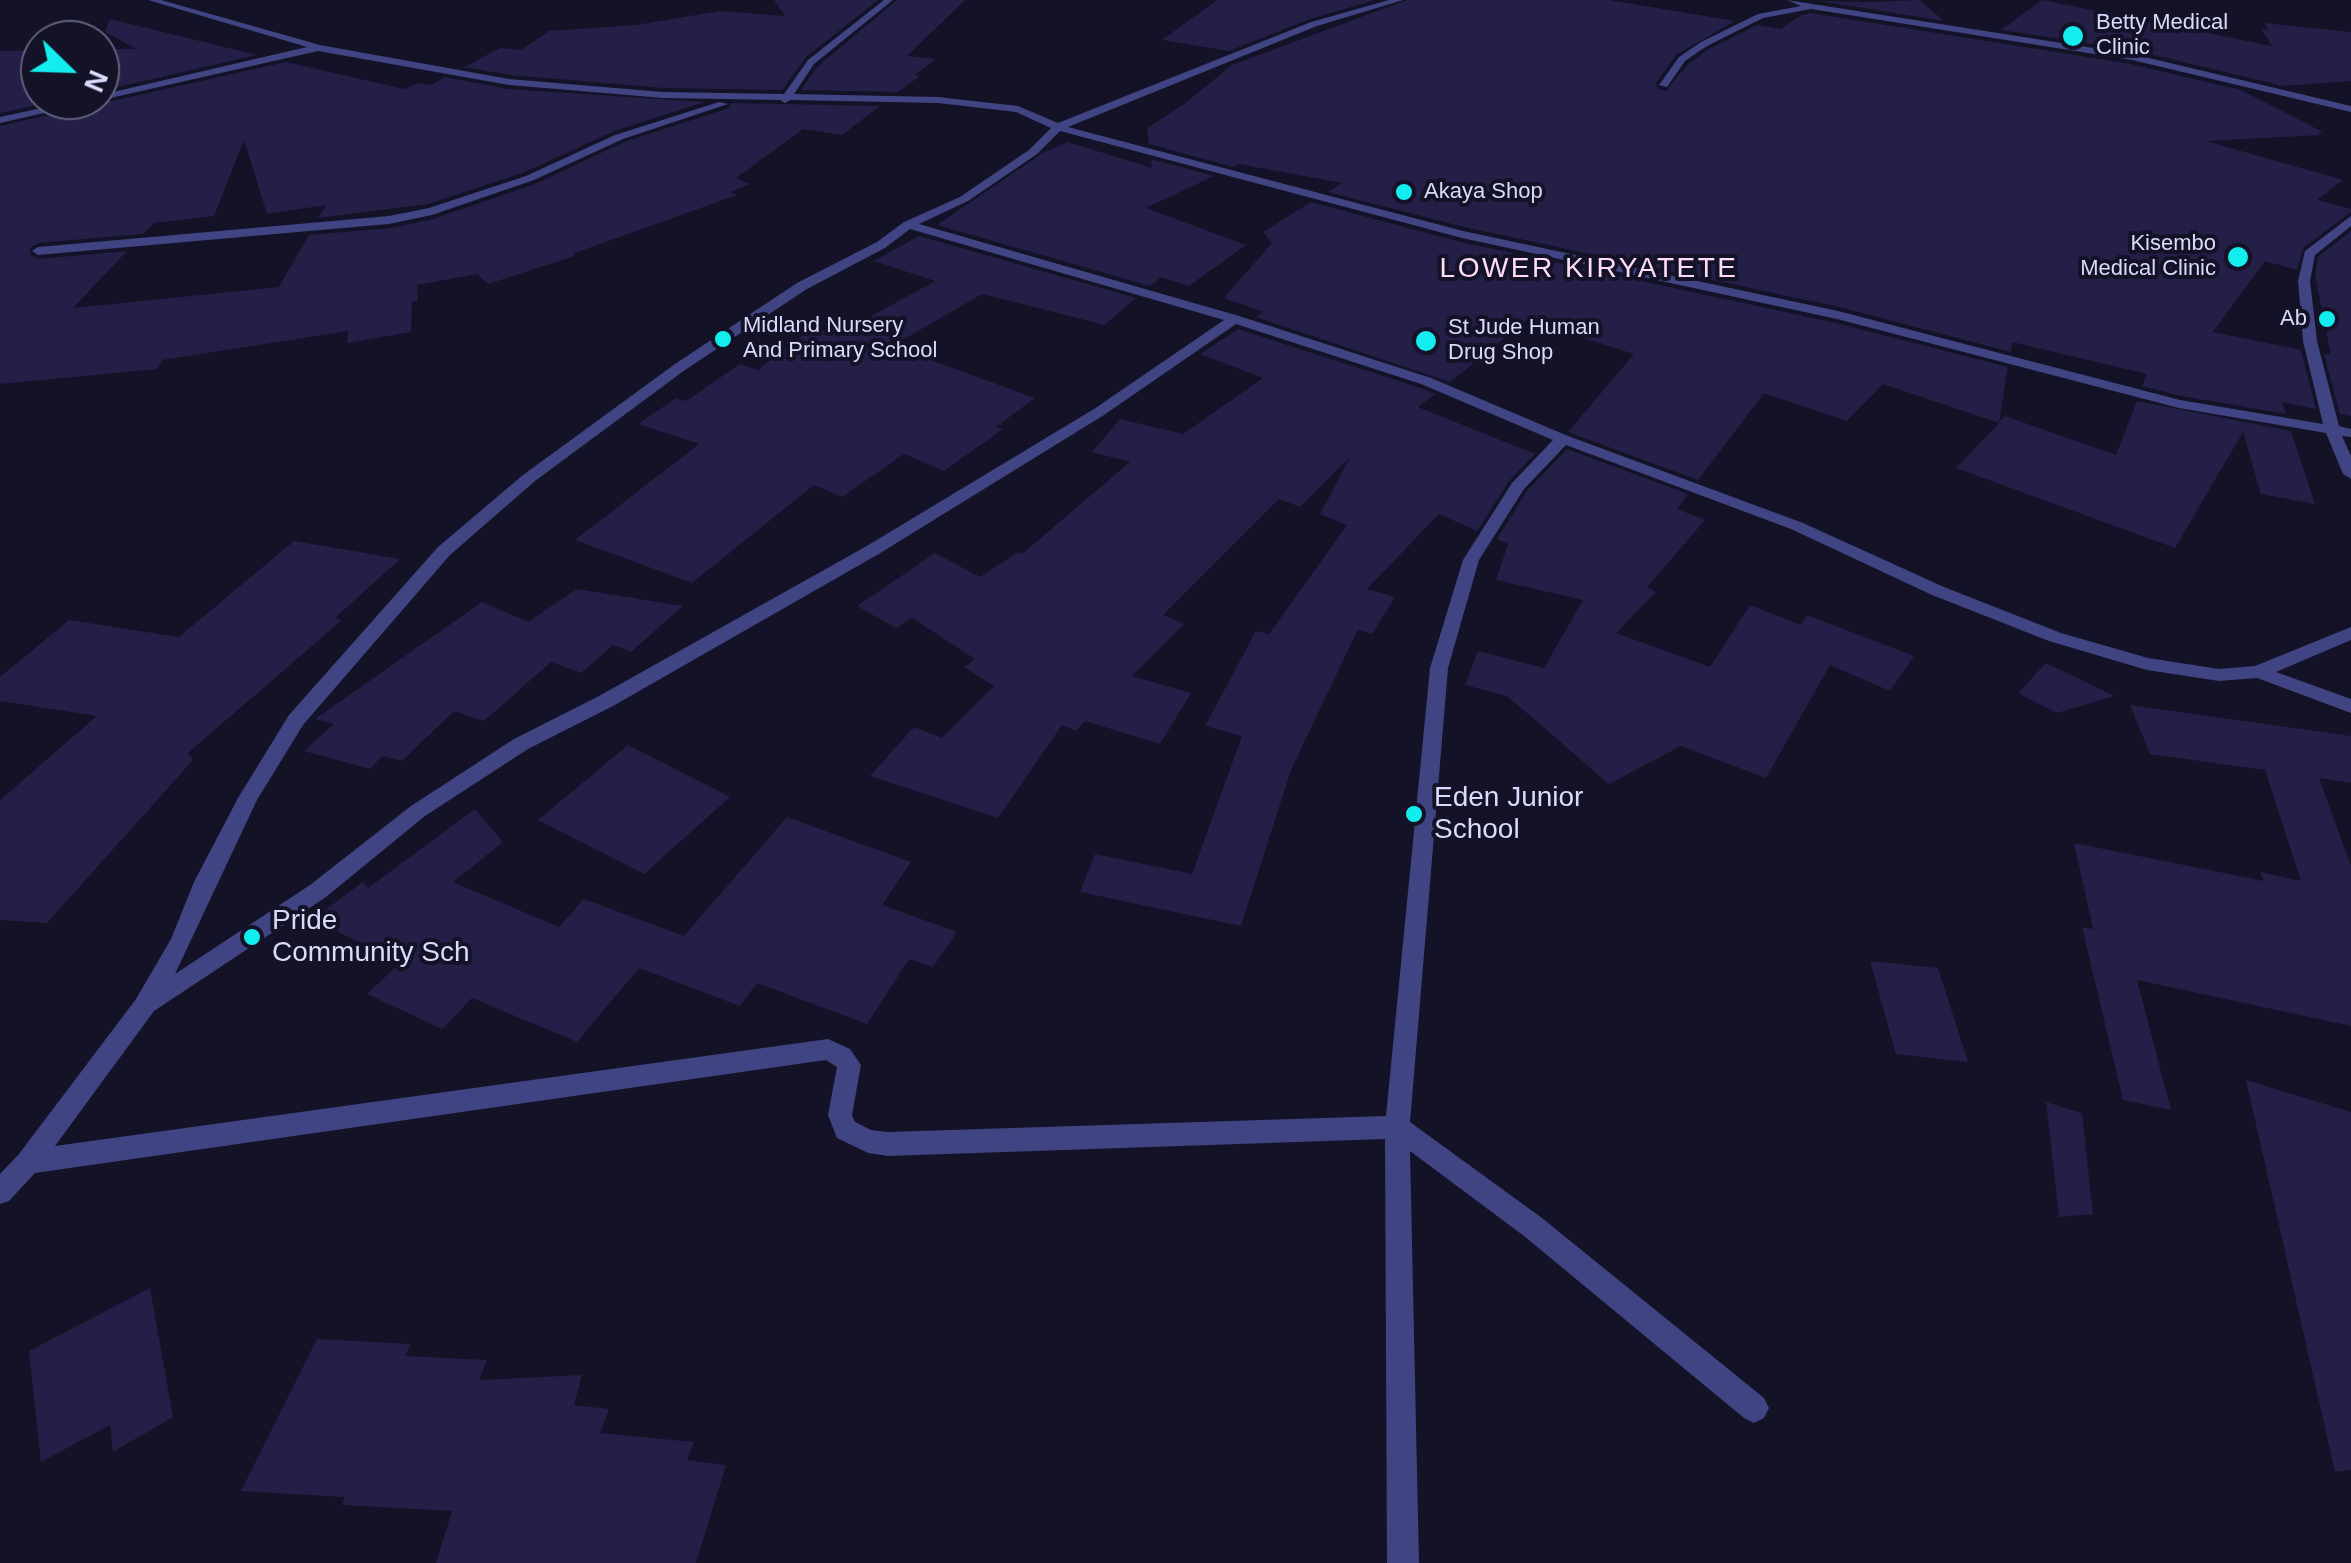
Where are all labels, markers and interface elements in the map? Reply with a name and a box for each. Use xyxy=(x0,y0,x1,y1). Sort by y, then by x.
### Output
place label: Betty Medical Clinic xyxy=(2096,10,2228,61)
north arrow xyxy=(20,20,120,120)
marker: Betty Medical Clinic xyxy=(2060,23,2086,49)
text: N xyxy=(78,66,114,96)
place label: Akaya Shop xyxy=(1424,179,1543,205)
marker: Akaya Shop xyxy=(1393,181,1415,203)
place label: Kisembo Medical Clinic xyxy=(2080,231,2216,282)
marker: Kisembo Medical Clinic xyxy=(2225,244,2251,270)
district label: LOWER KIRYATETE xyxy=(1440,252,1738,286)
place label: Ab xyxy=(2280,306,2307,332)
marker: Ab xyxy=(2316,308,2338,330)
place label: Midland Nursery And Primary School xyxy=(743,313,937,364)
place label: St Jude Human Drug Shop xyxy=(1448,315,1600,366)
marker: Midland Nursery And Primary School xyxy=(712,328,734,350)
marker: St Jude Human Drug Shop xyxy=(1413,328,1439,354)
place label: Eden Junior School xyxy=(1434,781,1583,847)
marker: Eden Junior School xyxy=(1403,803,1425,825)
place label: Pride Community Sch xyxy=(272,904,470,970)
marker: Pride Community Sch xyxy=(241,926,263,948)

